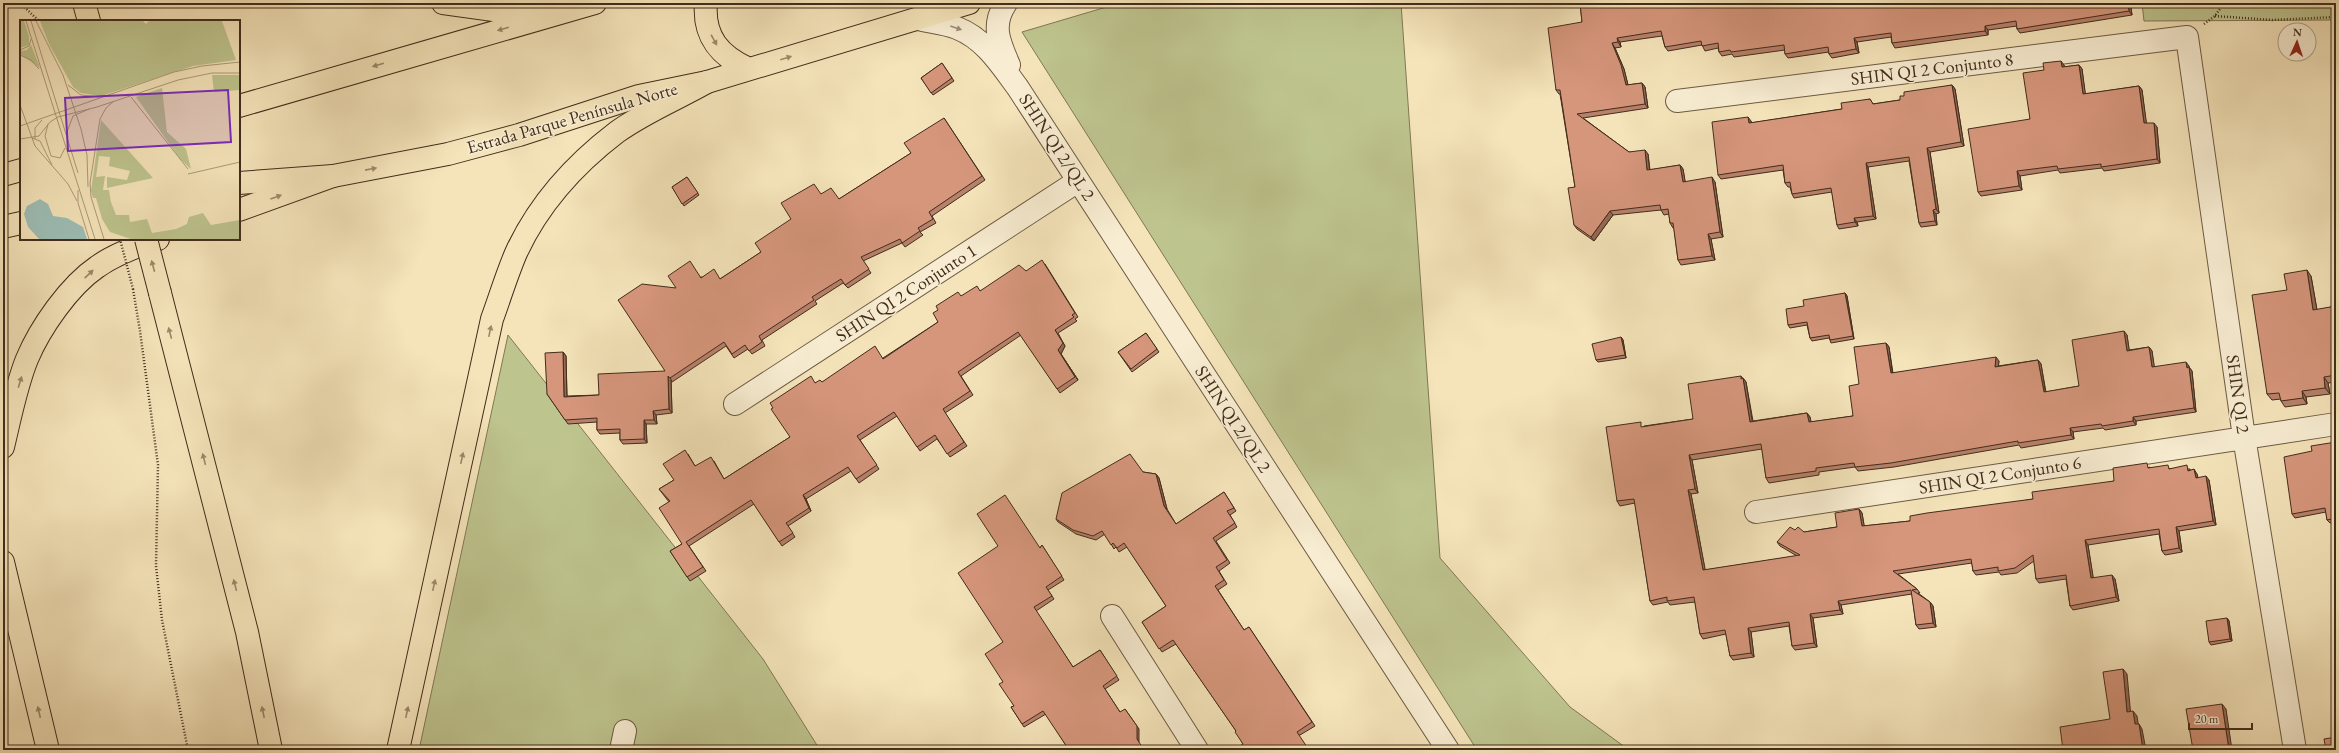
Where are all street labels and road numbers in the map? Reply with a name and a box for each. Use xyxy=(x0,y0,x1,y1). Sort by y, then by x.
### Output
street label: SHIN QI 2 Conjunto 8 xyxy=(1849,47,2015,90)
street label: Estrada Parque Península Norte xyxy=(464,76,680,159)
street label: SHIN QI 2/QL 2 xyxy=(1014,89,1101,205)
street label: SHIN QI 2 Conjunto 1 xyxy=(831,238,981,347)
street label: SHIN QI 2 xyxy=(2222,353,2255,435)
street label: SHIN QI 2/QL 2 xyxy=(1190,361,1277,477)
street label: SHIN QI 2 Conjunto 6 xyxy=(1917,450,2083,499)

